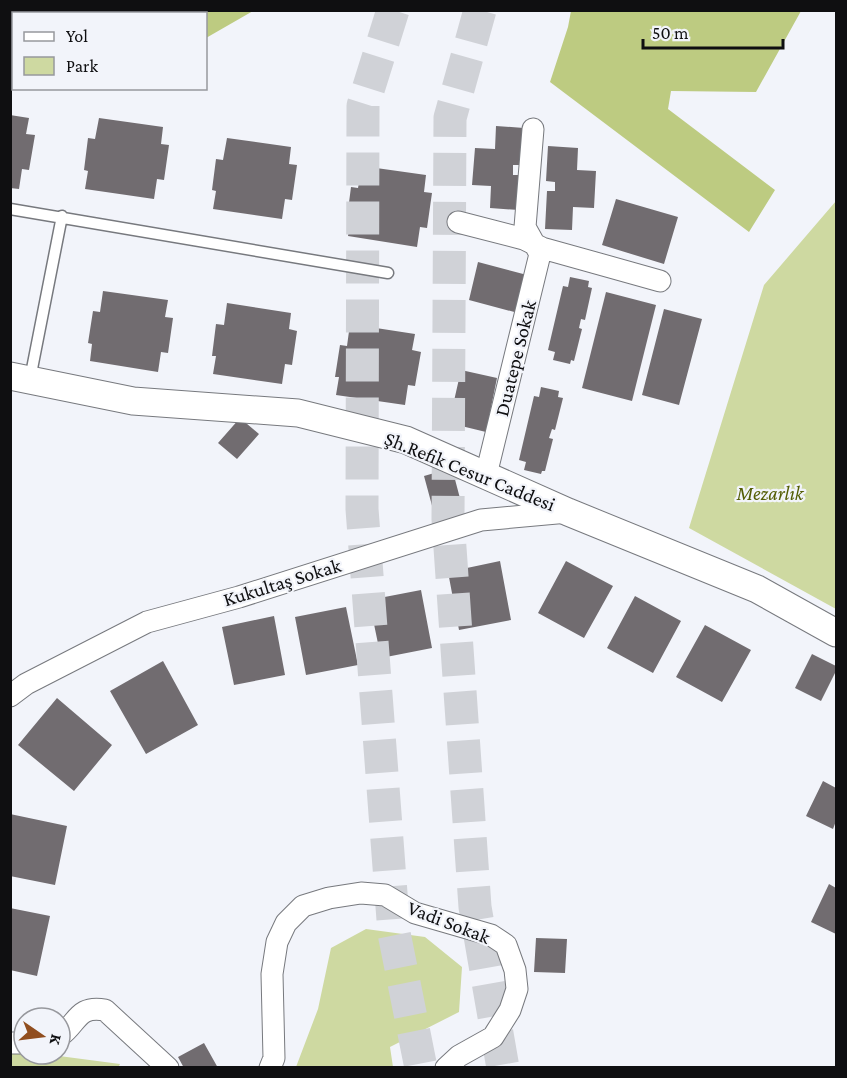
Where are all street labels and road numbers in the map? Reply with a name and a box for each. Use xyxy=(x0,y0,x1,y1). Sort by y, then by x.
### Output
street label: Duatepe Sokak xyxy=(490,297,541,419)
street label: Şh.Refik Cesur Caddesi xyxy=(381,427,558,516)
street label: Kukultaş Sokak xyxy=(220,554,344,611)
street label: Vadi Sokak xyxy=(405,896,494,948)

